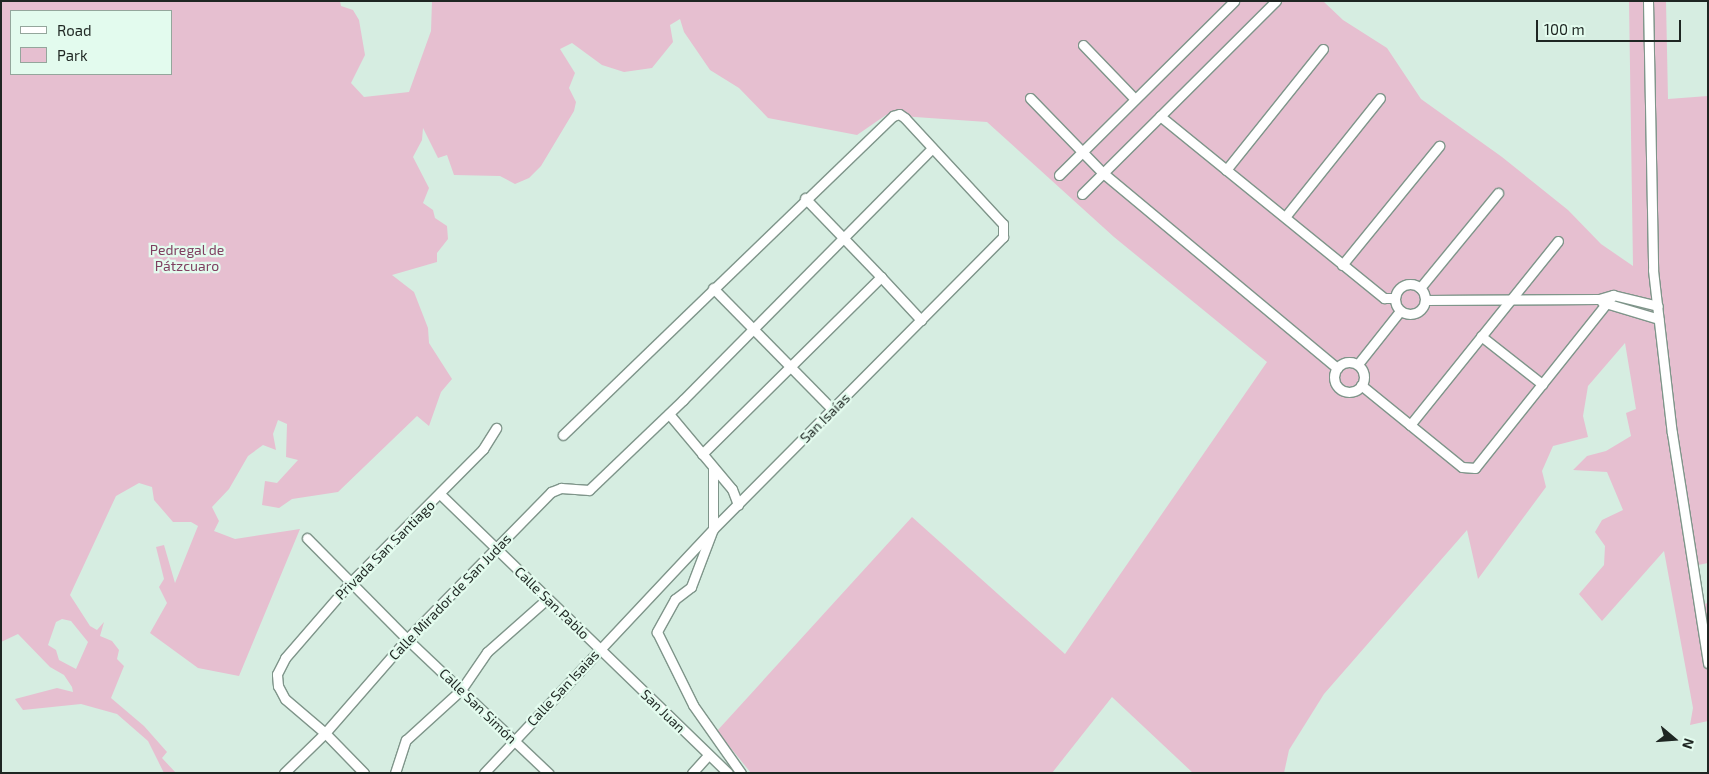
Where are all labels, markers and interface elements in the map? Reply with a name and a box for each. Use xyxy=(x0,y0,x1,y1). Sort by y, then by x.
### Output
legend xyxy=(10,10,172,75)
scale bar xyxy=(1539,10,1684,42)
text: 100 m xyxy=(1544,20,1585,38)
text: Road xyxy=(57,21,92,39)
text: Park xyxy=(57,46,88,64)
park label: Pedregal de Pátzcuaro xyxy=(150,242,224,274)
street label: San Isaías xyxy=(797,390,853,446)
street label: Privada San Santiago xyxy=(332,497,438,603)
street label: Calle Mirador de San Judas xyxy=(385,530,515,664)
street label: Calle San Pablo xyxy=(511,563,593,643)
street label: Calle San Isaias xyxy=(523,646,603,730)
street label: Calle San Simón xyxy=(436,665,520,747)
street label: San Juan xyxy=(637,686,689,736)
north arrow xyxy=(1649,714,1699,764)
text: N xyxy=(1679,736,1698,751)

